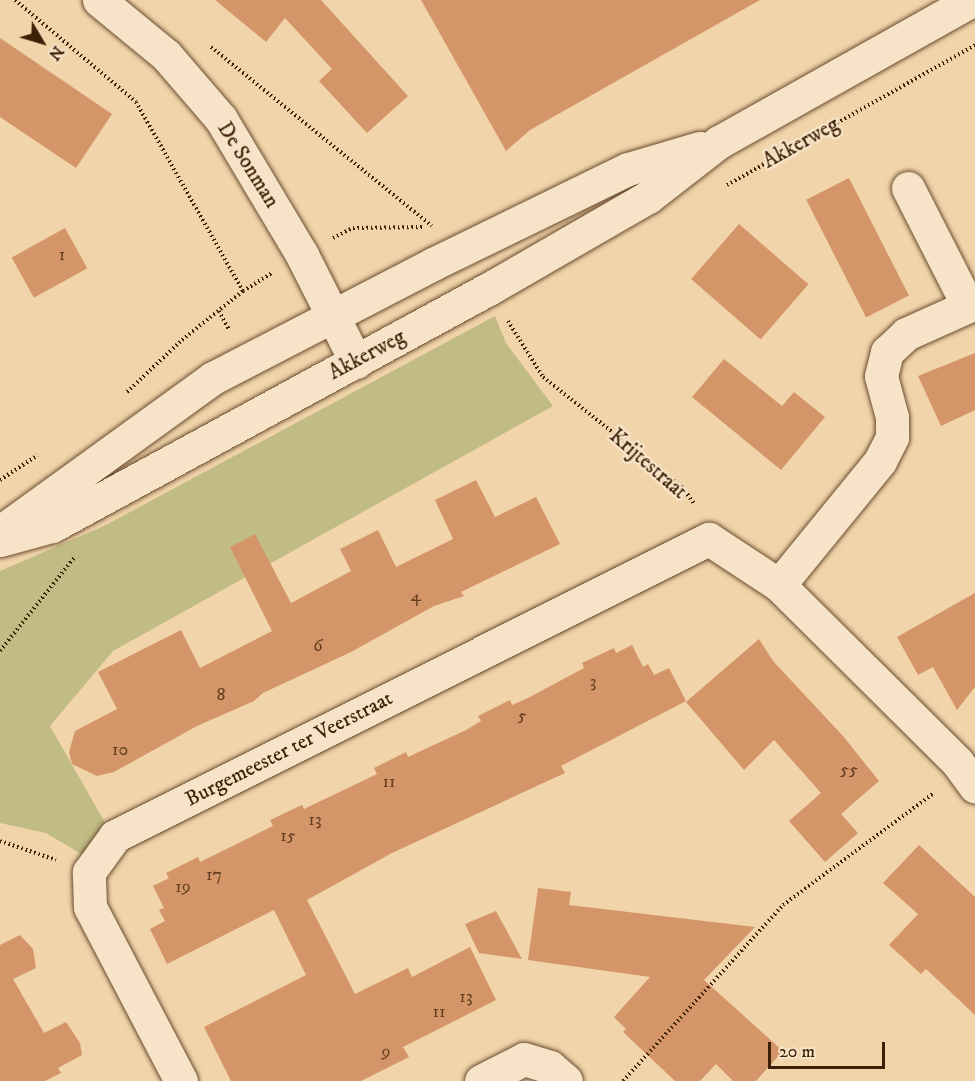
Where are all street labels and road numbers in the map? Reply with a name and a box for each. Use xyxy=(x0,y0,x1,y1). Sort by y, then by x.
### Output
street label: Akkerweg xyxy=(759,112,843,174)
street label: De Sonman xyxy=(212,117,284,213)
street label: Akkerweg xyxy=(324,324,410,386)
street label: Krijtestraat xyxy=(604,423,692,505)
street label: Burgemeester ter Veerstraat xyxy=(181,686,397,812)

